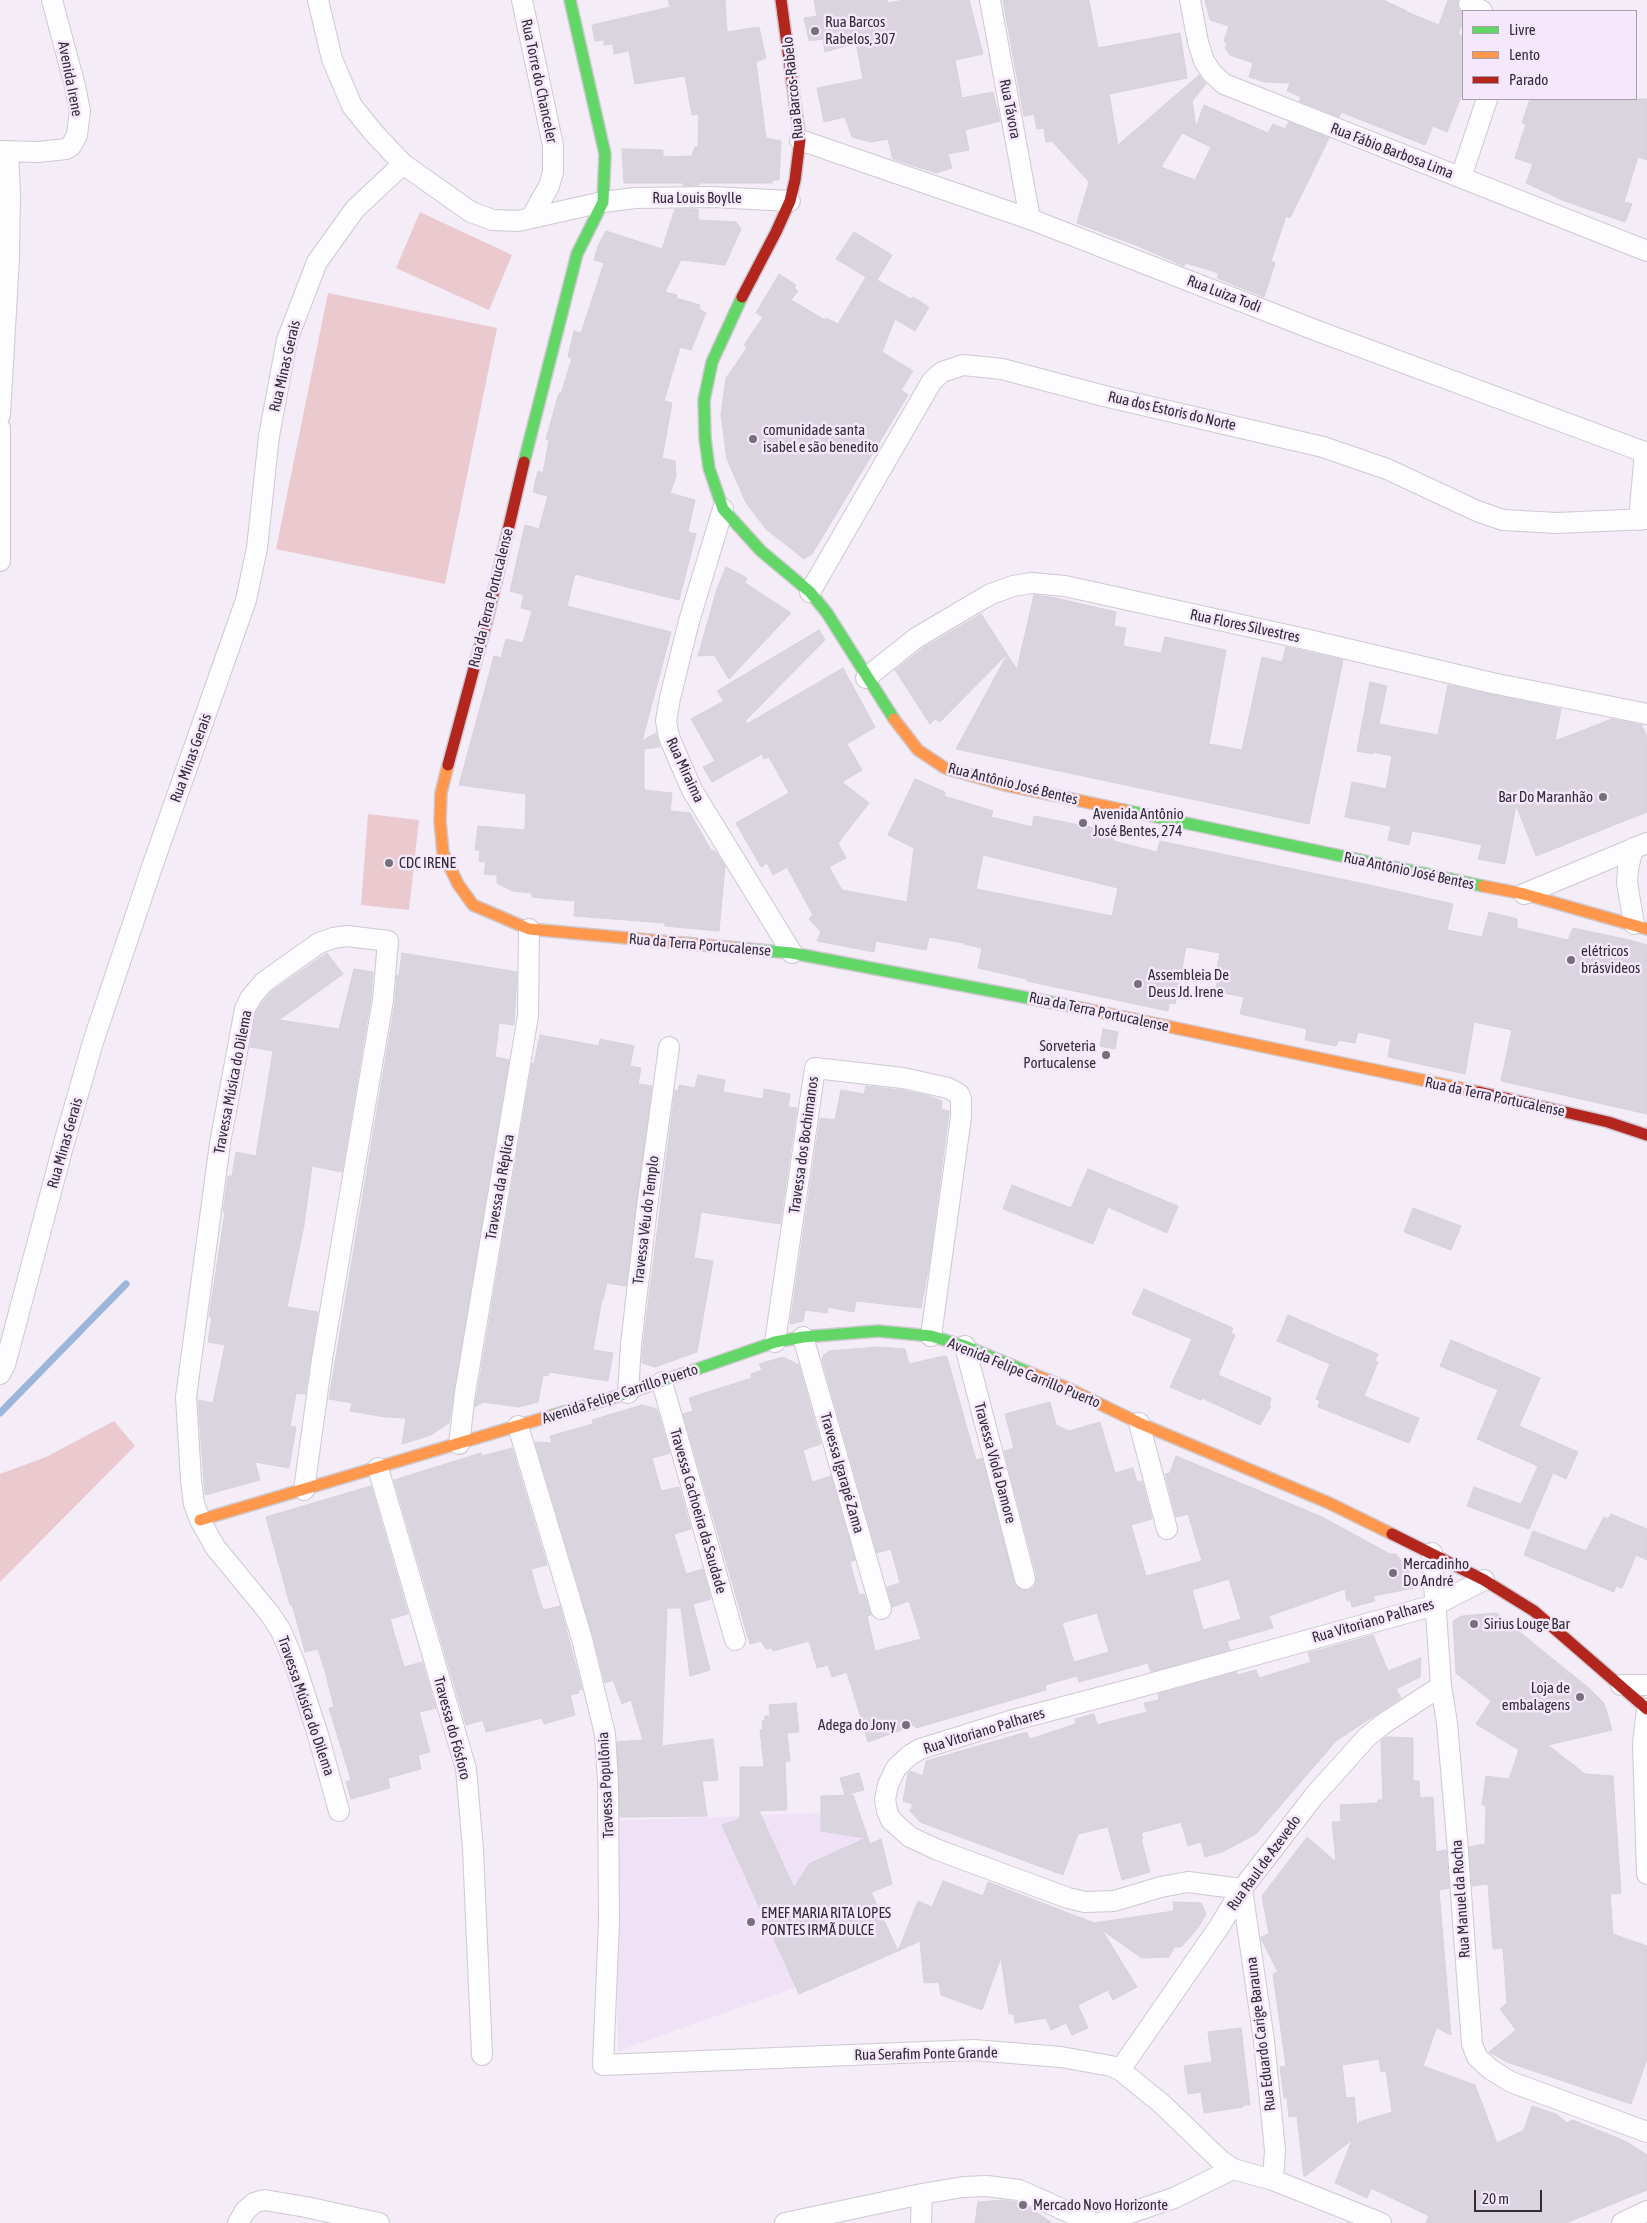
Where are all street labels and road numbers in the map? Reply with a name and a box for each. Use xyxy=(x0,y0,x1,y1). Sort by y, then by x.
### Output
street label: Rua Torre do Chanceler xyxy=(517,17,561,145)
street label: Rua Barcos-Rabelo xyxy=(779,36,807,140)
street label: Avenida Irene xyxy=(54,40,86,118)
street label: Rua Távora xyxy=(995,78,1025,140)
street label: Rua Fábio Barbosa Lima xyxy=(1328,119,1456,183)
street label: Rua Louis Boylle xyxy=(652,189,742,207)
street label: Rua Luiza Todi xyxy=(1184,272,1264,316)
street label: Rua Minas Gerais xyxy=(266,318,304,414)
street label: Rua dos Estoris do Norte xyxy=(1106,388,1238,434)
street label: Rua da Terra Portucalense xyxy=(465,527,517,669)
street label: Rua Flores Silvestres xyxy=(1188,606,1302,646)
street label: Rua Minas Gerais xyxy=(167,711,215,805)
street label: Rua Miraima xyxy=(662,735,708,805)
street label: Rua Antônio José Bentes xyxy=(946,759,1080,809)
street label: Rua Antônio José Bentes xyxy=(1342,848,1476,894)
street label: Rua da Terra Portucalense xyxy=(628,930,772,960)
street label: Rua da Terra Portucalense xyxy=(1027,988,1171,1036)
street label: Travessa Música do Dilema xyxy=(210,1008,256,1156)
street label: Rua da Terra Portucalense xyxy=(1423,1073,1567,1121)
street label: Travessa dos Bochimanos xyxy=(785,1075,823,1215)
street label: Rua Minas Gerais xyxy=(43,1096,87,1190)
street label: Travessa da Réplica xyxy=(482,1133,518,1241)
street label: Travessa Véu do Templo xyxy=(629,1155,663,1285)
street label: Avenida Felipe Carrillo Puerto xyxy=(945,1334,1103,1412)
street label: Avenida Felipe Carrillo Puerto xyxy=(540,1360,700,1428)
street label: Travessa Viola Damore xyxy=(970,1401,1020,1525)
street label: Travessa Igarapé Zama xyxy=(816,1411,868,1535)
street label: Travessa Cachoeira da Saudade xyxy=(666,1426,730,1596)
street label: Rua Vitoriano Palhares xyxy=(1310,1595,1436,1647)
street label: Travessa Música do Dilema xyxy=(274,1634,338,1778)
street label: Travessa do Fósforo xyxy=(430,1674,474,1782)
street label: Rua Vitoriano Palhares xyxy=(921,1704,1047,1758)
street label: Travessa Populônia xyxy=(594,1731,618,1839)
street label: Rua Raul de Azevedo xyxy=(1223,1812,1305,1914)
street label: Rua Manuel da Rocha xyxy=(1448,1839,1474,1959)
street label: Rua Eduardo Carige Barauna xyxy=(1243,1956,1279,2112)
street label: Rua Serafim Ponte Grande xyxy=(854,2044,998,2064)

